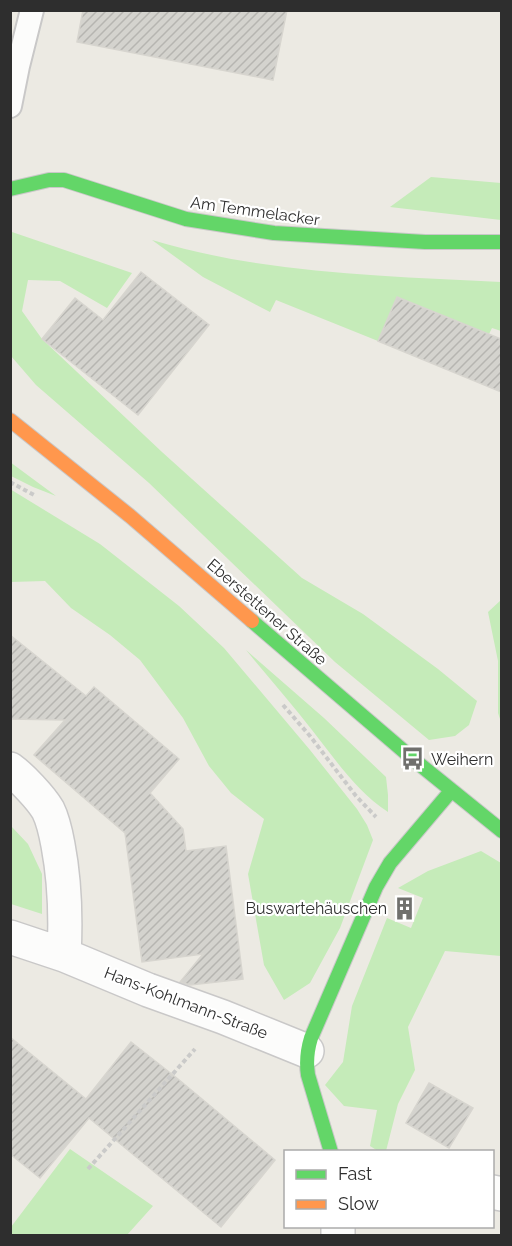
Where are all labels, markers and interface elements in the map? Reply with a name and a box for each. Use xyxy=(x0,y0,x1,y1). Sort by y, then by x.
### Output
street label: Am Temmelacker xyxy=(189,193,321,230)
street label: Eberstettener Straße xyxy=(203,555,331,669)
bus stop icon: Weihern xyxy=(400,746,426,772)
place label: Weihern xyxy=(431,750,493,769)
building icon: Buswartehäuschen xyxy=(392,895,418,921)
place label: Buswartehäuschen xyxy=(245,899,387,918)
street label: Hans-Kohlmann-Straße xyxy=(102,963,270,1043)
legend xyxy=(284,1150,494,1228)
text: Fast xyxy=(338,1163,372,1184)
text: Slow xyxy=(338,1193,379,1214)

